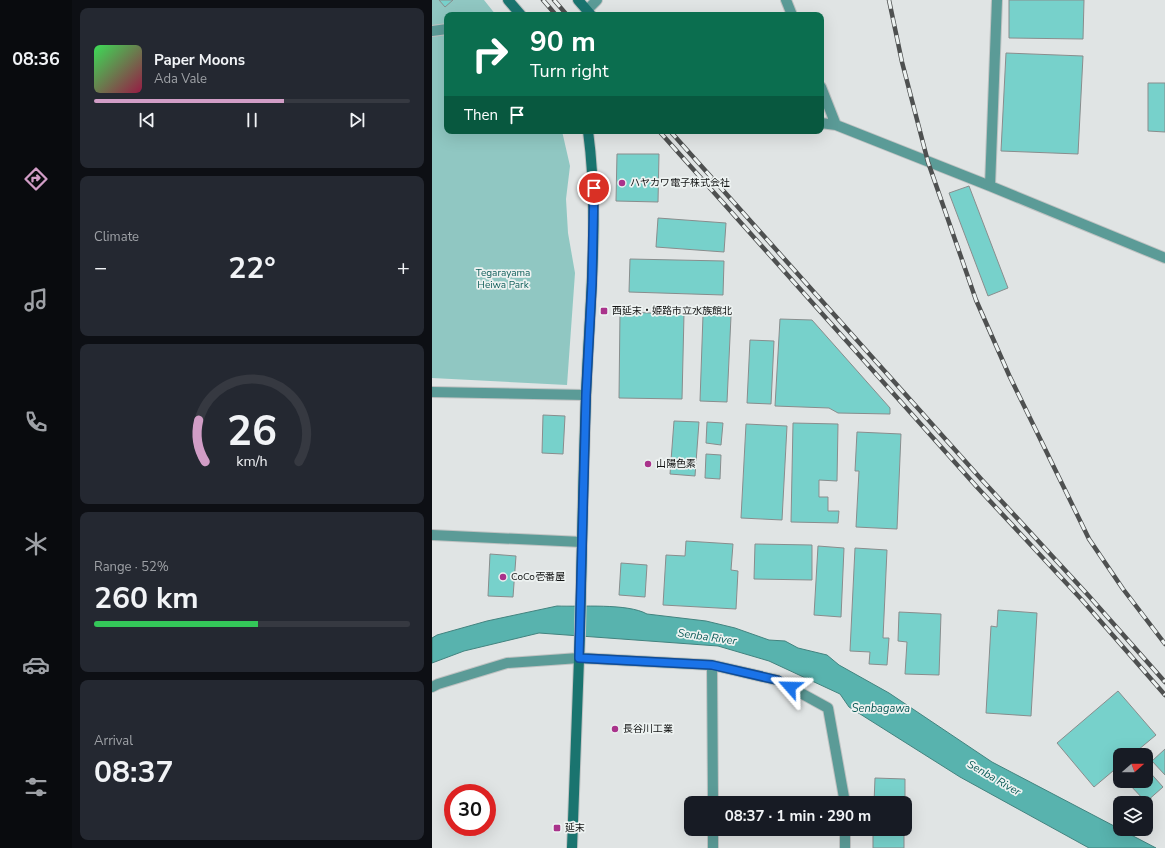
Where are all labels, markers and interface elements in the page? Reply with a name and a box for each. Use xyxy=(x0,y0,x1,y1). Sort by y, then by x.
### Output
text: 90 m xyxy=(530,23,596,61)
icon: right xyxy=(464,28,516,80)
text: 08:36 xyxy=(12,47,60,71)
text: Paper Moons xyxy=(154,50,245,70)
text: Turn right xyxy=(530,59,609,83)
text: Ada Vale xyxy=(154,70,207,88)
icon: arrive xyxy=(506,104,528,126)
text: Then xyxy=(464,105,498,125)
icon: previous xyxy=(136,109,158,131)
icon: pause xyxy=(241,109,263,131)
icon: next xyxy=(346,109,368,131)
icon: directions xyxy=(22,165,50,193)
pin xyxy=(577,171,611,205)
place label: ハヤカワ電子株式会社 xyxy=(630,176,730,190)
icon: arrive xyxy=(583,177,605,199)
marker: ハヤカワ電子株式会社 xyxy=(617,178,627,188)
text: Climate xyxy=(94,228,139,246)
text: 22° xyxy=(228,248,276,289)
text: − xyxy=(94,253,107,283)
text: + xyxy=(397,253,410,283)
park label: Tegarayama Heiwa Park xyxy=(476,266,530,292)
icon: music xyxy=(22,286,50,314)
place label: 西延末・姫路市立水族館北 xyxy=(612,304,732,318)
marker: 西延末・姫路市立水族館北 xyxy=(599,306,609,316)
text: 26 xyxy=(227,403,277,460)
icon: phone xyxy=(22,408,50,436)
text: km/h xyxy=(236,452,268,471)
place label: 山陽色素 xyxy=(656,457,696,471)
marker: 山陽色素 xyxy=(643,459,653,469)
icon: climate xyxy=(22,530,50,558)
text: Range · 52% xyxy=(94,558,169,576)
place label: CoCo壱番屋 xyxy=(511,570,565,584)
marker: CoCo壱番屋 xyxy=(498,572,508,582)
text: 260 km xyxy=(94,578,199,619)
water label: Senba River xyxy=(677,625,738,649)
icon: car xyxy=(22,651,50,679)
position arrow xyxy=(769,666,811,708)
water label: Senbagawa xyxy=(852,701,910,716)
place label: 長谷川工業 xyxy=(623,722,673,736)
marker: 長谷川工業 xyxy=(610,724,620,734)
text: Arrival xyxy=(94,732,133,750)
north arrow xyxy=(1113,748,1153,788)
map controls xyxy=(1113,748,1153,836)
text: 08:37 xyxy=(94,752,173,793)
water label: Senba River xyxy=(965,757,1024,800)
icon: filters xyxy=(22,773,50,801)
speed limit sign: 30 xyxy=(444,784,496,836)
button: layers xyxy=(1113,796,1153,836)
text: 08:37 · 1 min · 290 m xyxy=(725,806,871,826)
place label: 延末 xyxy=(565,821,585,835)
marker: 延末 xyxy=(552,823,562,833)

